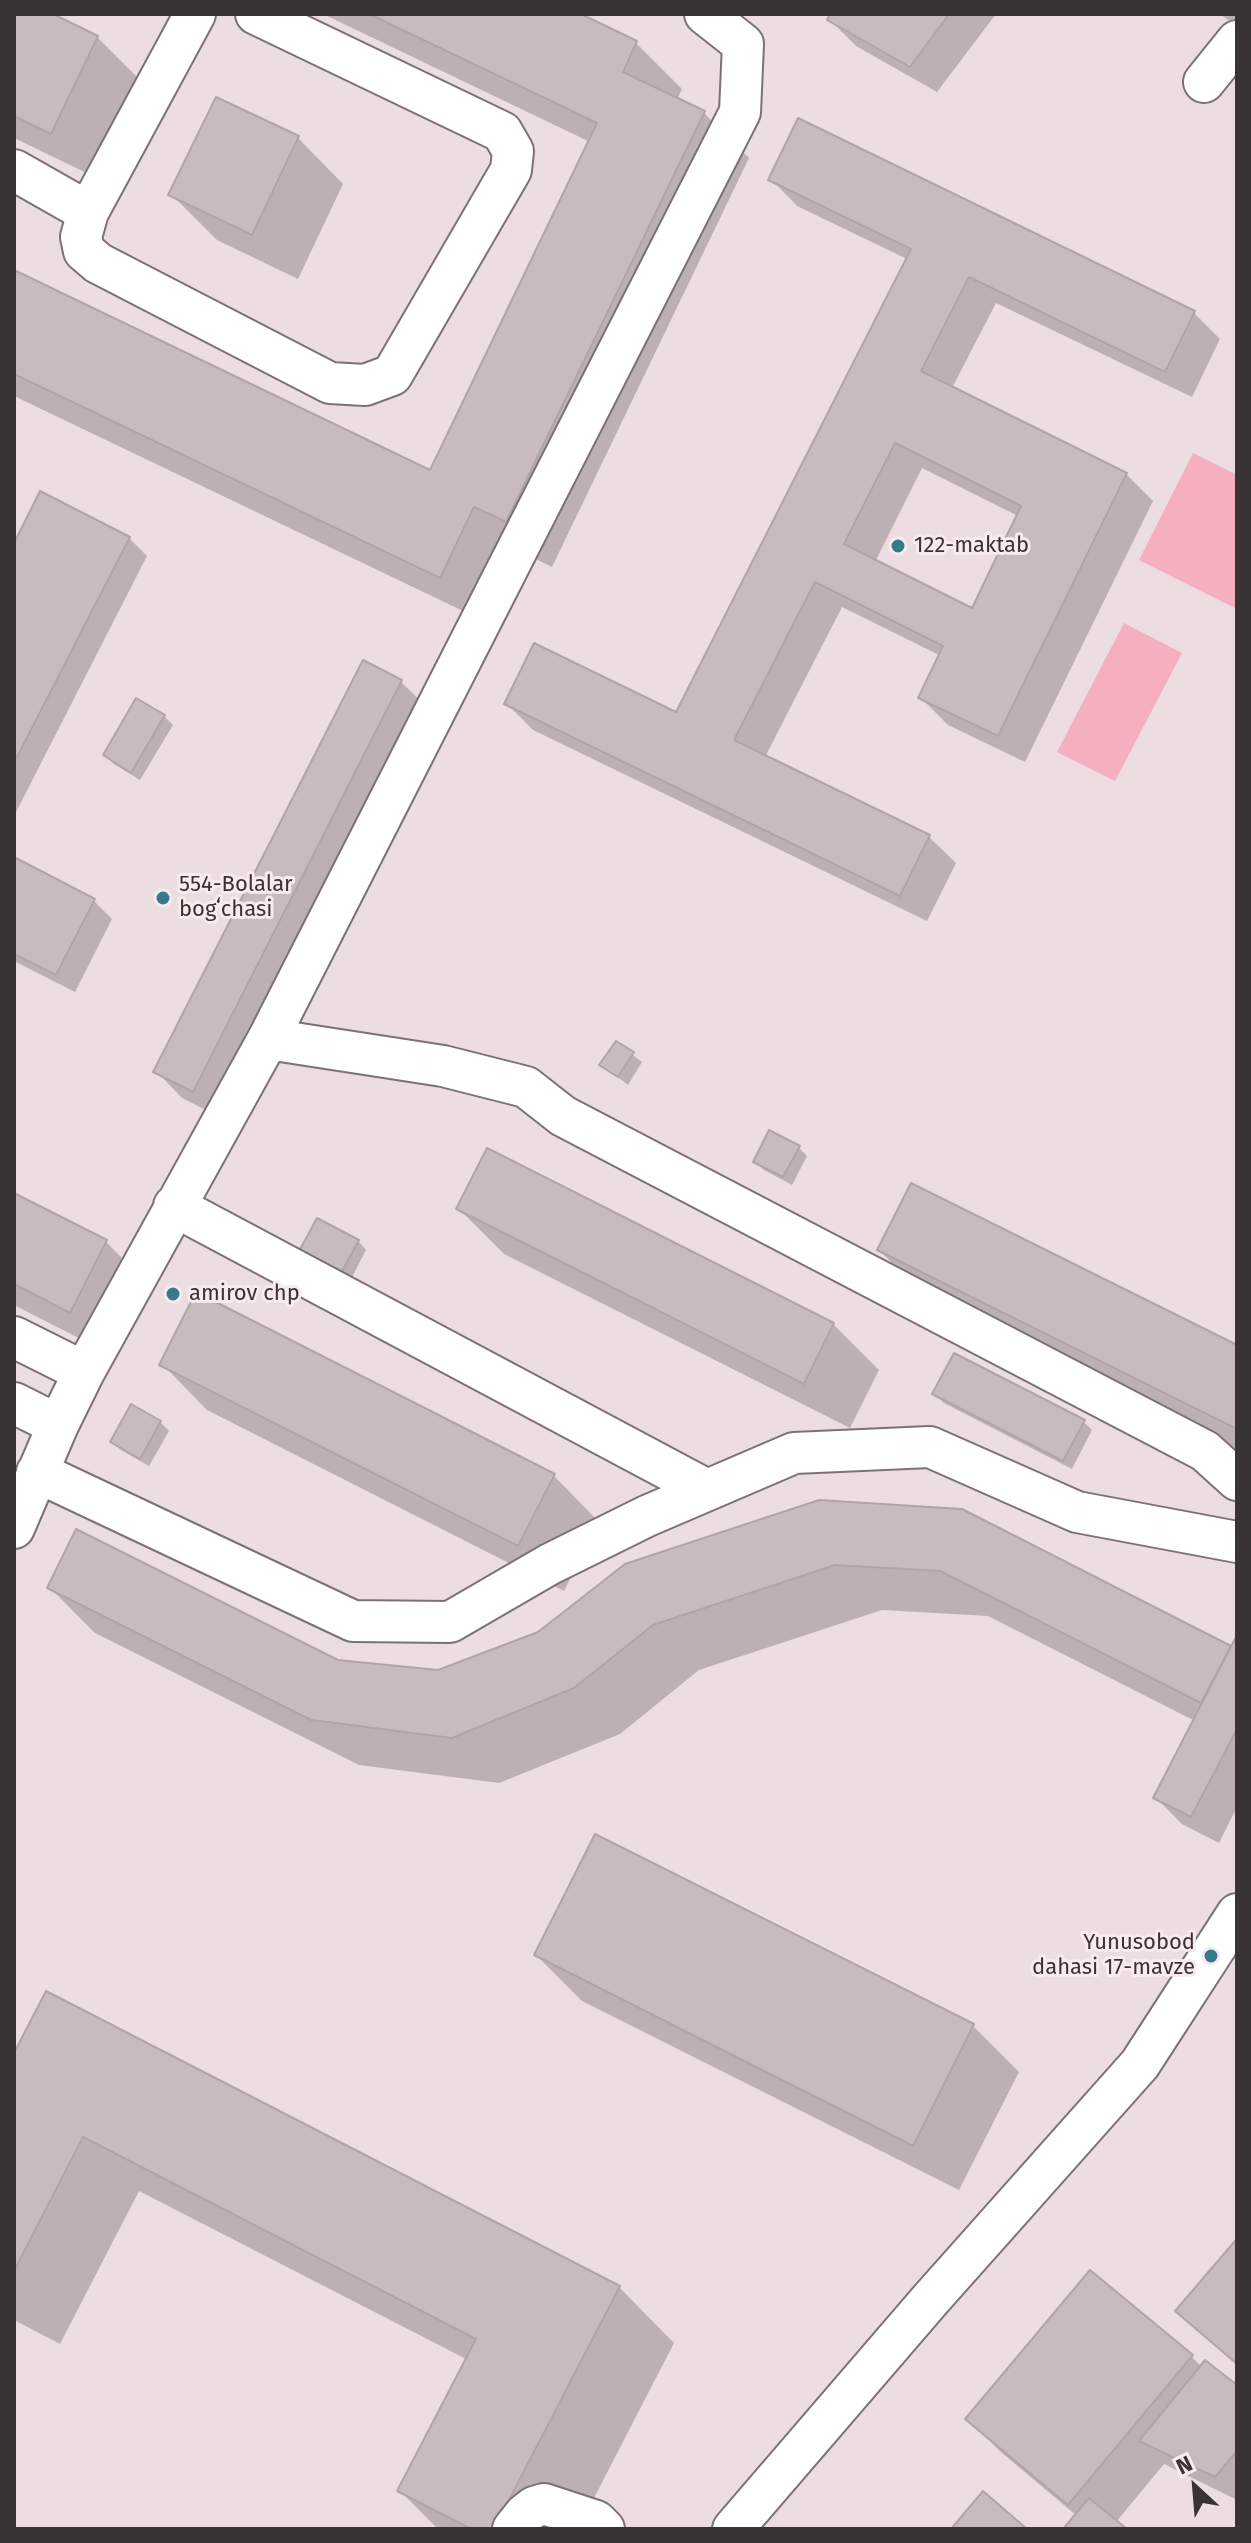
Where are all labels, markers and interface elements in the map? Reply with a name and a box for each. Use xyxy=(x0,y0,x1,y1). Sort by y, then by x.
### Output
place label: 122-maktab xyxy=(914,533,1029,559)
marker: 122-maktab xyxy=(889,537,907,555)
place label: 554-Bolalar bogʻchasi xyxy=(179,872,293,924)
marker: 554-Bolalar bogʻchasi xyxy=(154,889,172,907)
place label: amirov chp xyxy=(189,1281,300,1307)
marker: amirov chp xyxy=(164,1285,182,1303)
place label: Yunusobod dahasi 17-mavze xyxy=(1032,1930,1195,1982)
marker: Yunusobod dahasi 17-mavze xyxy=(1202,1947,1220,1965)
north arrow xyxy=(1155,2447,1235,2527)
text: N xyxy=(1172,2450,1197,2480)

